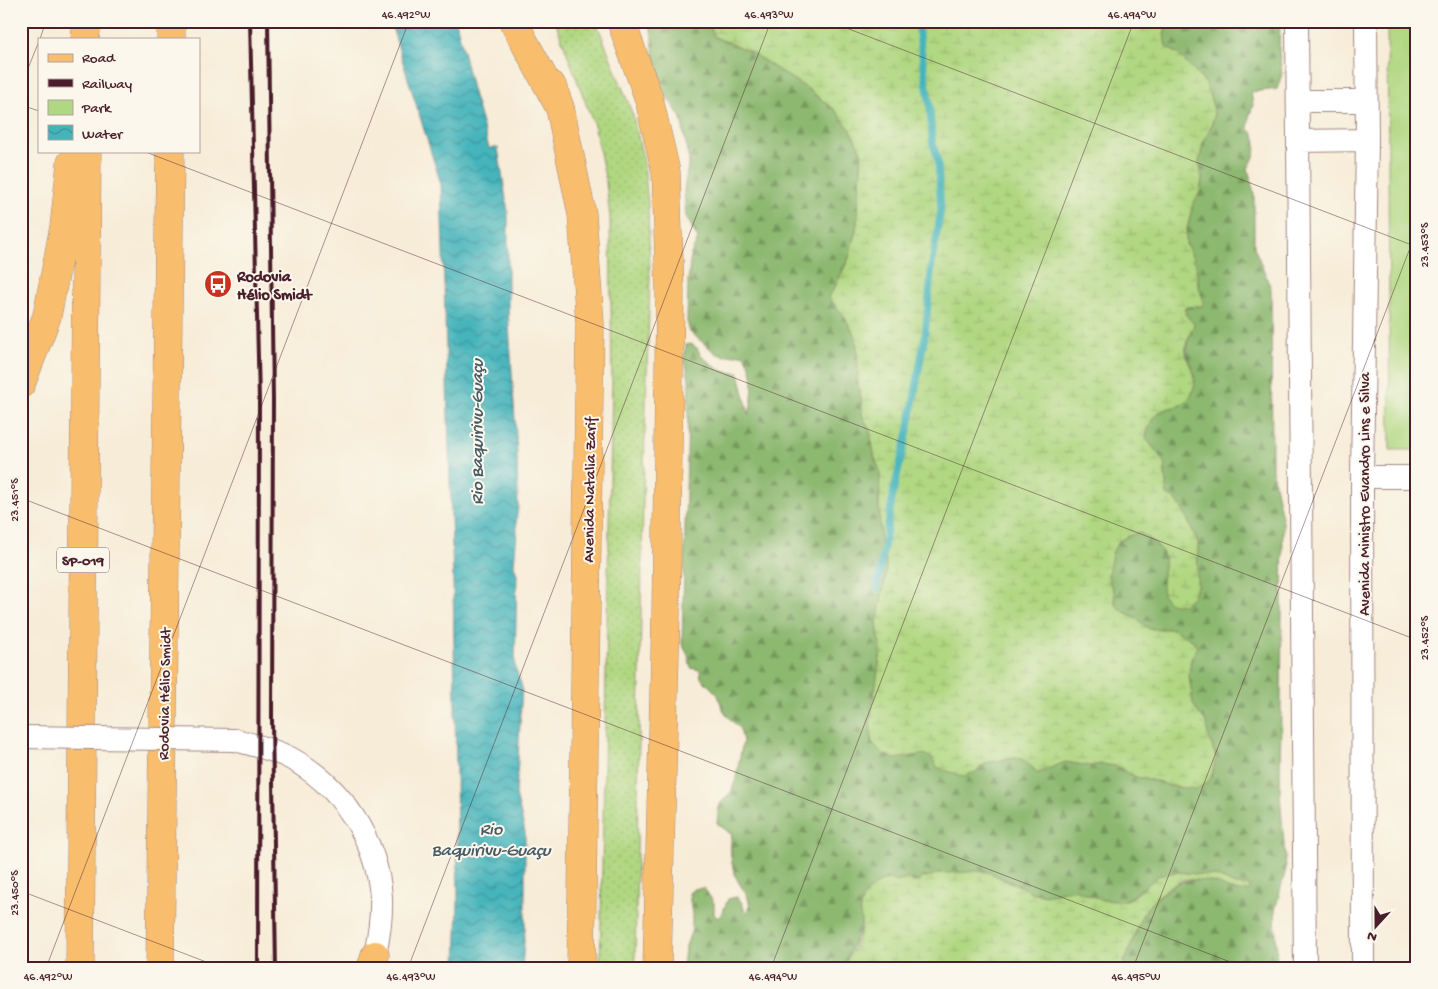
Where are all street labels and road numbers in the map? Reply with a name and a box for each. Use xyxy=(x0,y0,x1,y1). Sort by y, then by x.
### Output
street label: Avenida Ministro Evandro Lins e Silva xyxy=(1357,371,1376,616)
street label: Avenida Natalia Zarif xyxy=(581,416,602,563)
road number: SP-019 xyxy=(57,548,109,572)
street label: Rodovia Hélio Smidt xyxy=(156,626,177,760)

